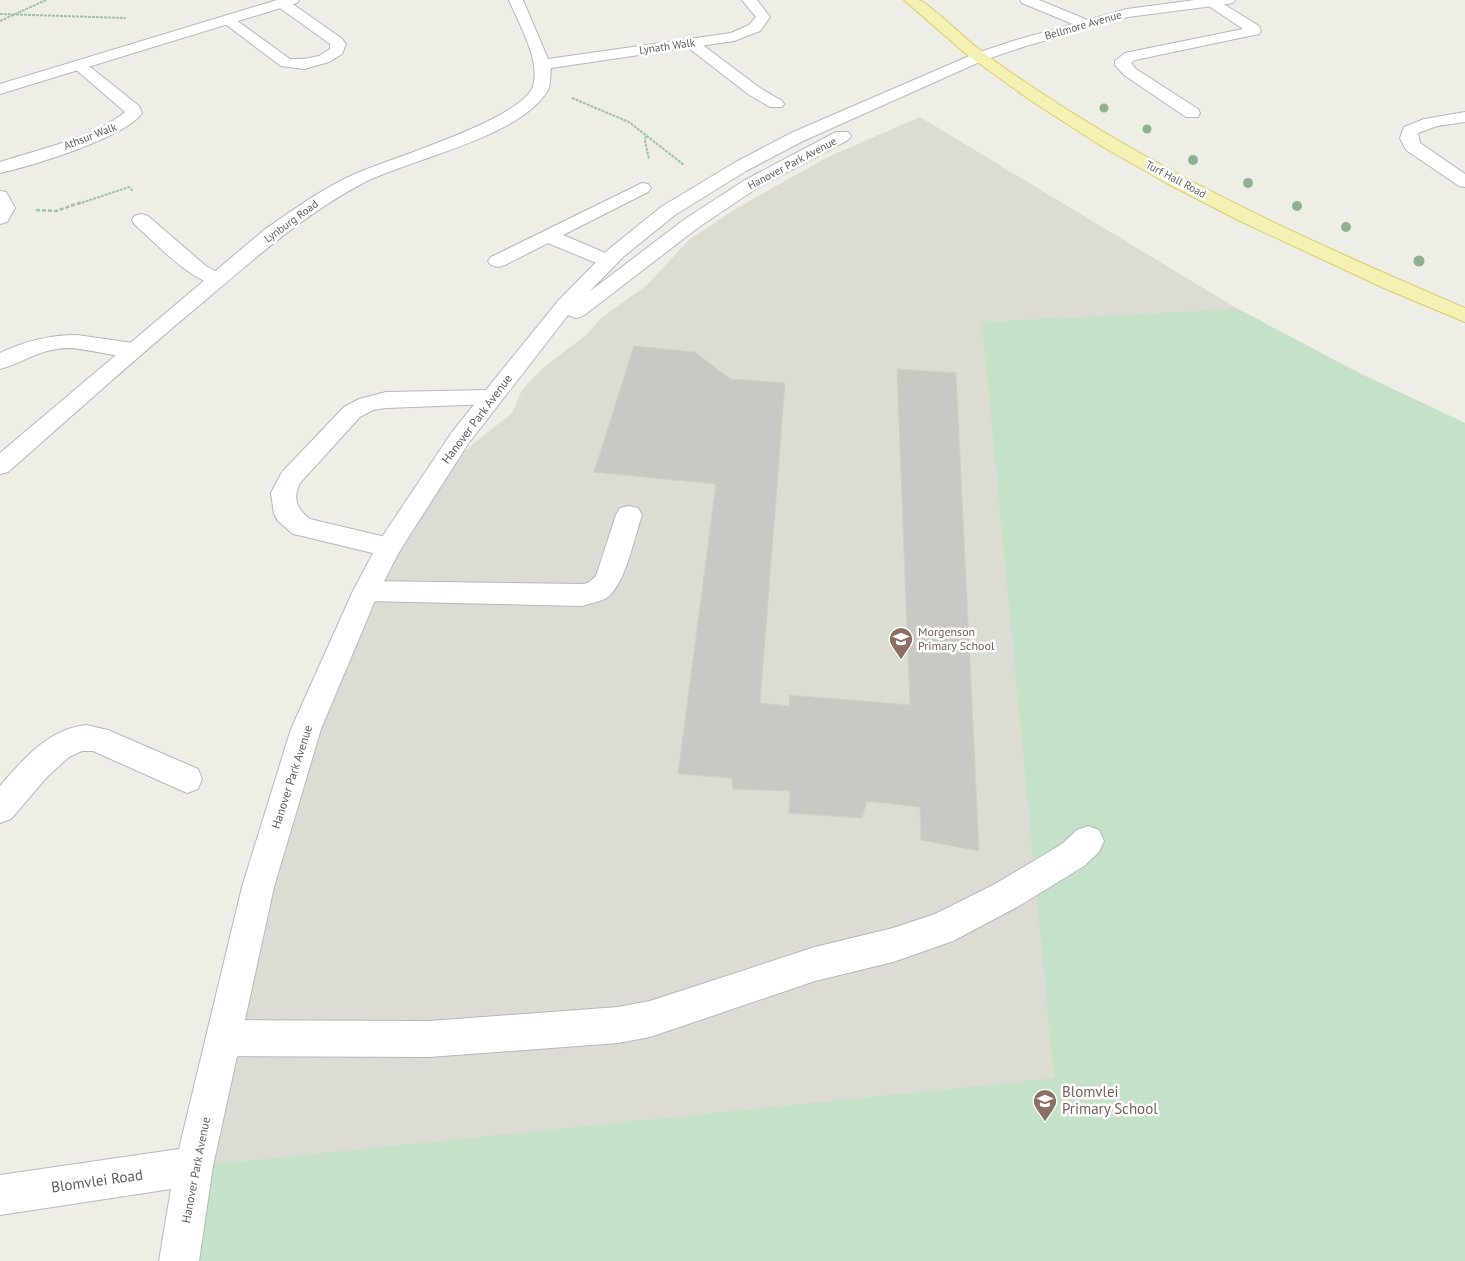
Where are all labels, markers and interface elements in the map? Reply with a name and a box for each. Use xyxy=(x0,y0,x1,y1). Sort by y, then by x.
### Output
street label: Bellmore Avenue xyxy=(1043,7,1124,43)
street label: Lynath Walk xyxy=(638,35,697,57)
street label: Athsur Walk xyxy=(62,119,119,153)
street label: Hanover Park Avenue xyxy=(745,133,839,192)
street label: Turf Hall Road xyxy=(1143,157,1209,201)
street label: Lynburg Road xyxy=(261,197,321,245)
street label: Hanover Park Avenue xyxy=(438,371,515,466)
place label: Morgenson Primary School xyxy=(918,624,995,653)
school or university icon: Morgenson Primary School xyxy=(888,626,914,660)
street label: Hanover Park Avenue xyxy=(268,723,315,830)
place label: Blomvlei Primary School xyxy=(1062,1082,1158,1118)
school or university icon: Blomvlei Primary School xyxy=(1032,1088,1058,1122)
street label: Hanover Park Avenue xyxy=(178,1116,213,1224)
street label: Blomvlei Road xyxy=(50,1165,144,1196)

